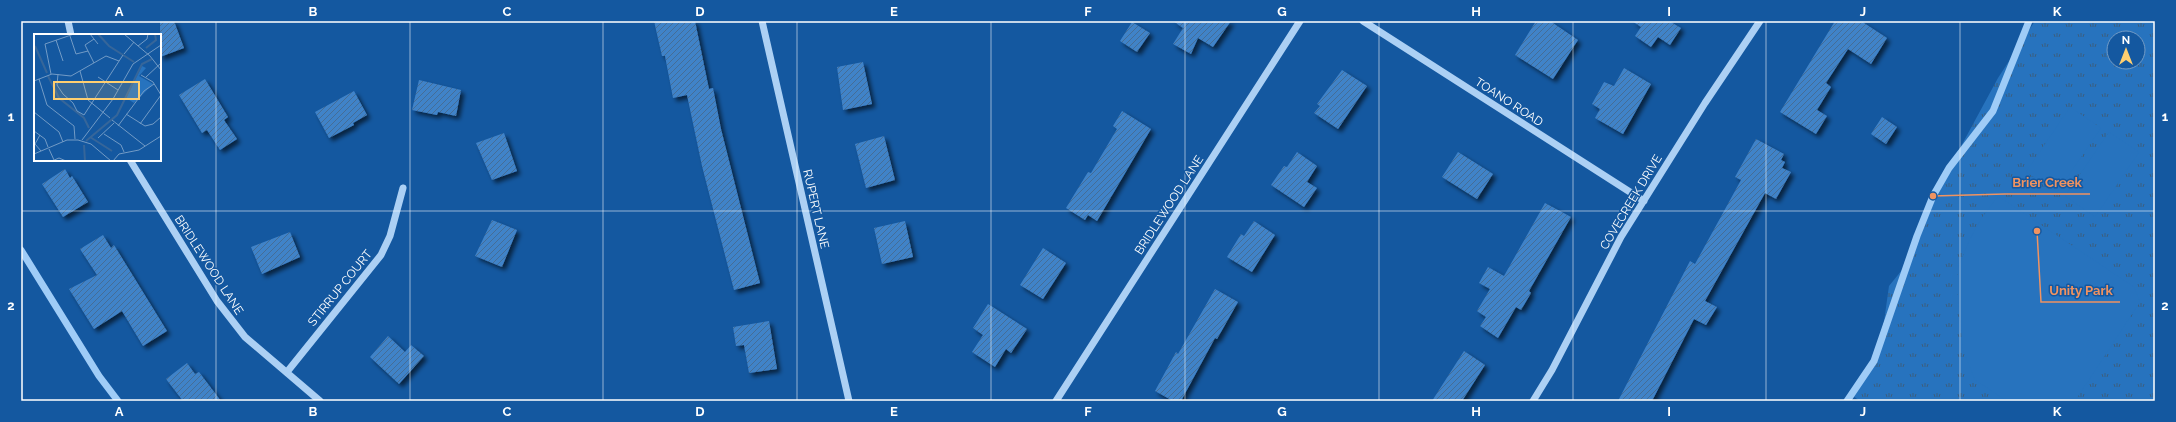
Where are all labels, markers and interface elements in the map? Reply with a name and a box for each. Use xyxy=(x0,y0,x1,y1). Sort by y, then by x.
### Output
text: A xyxy=(115,4,124,19)
text: B xyxy=(309,4,318,19)
text: C xyxy=(503,4,512,19)
text: D xyxy=(695,4,705,19)
text: E xyxy=(890,4,898,19)
text: F xyxy=(1084,4,1092,19)
text: G xyxy=(1277,4,1287,19)
text: H xyxy=(1471,4,1481,19)
text: I xyxy=(1667,4,1671,19)
text: J xyxy=(1860,4,1866,19)
text: K xyxy=(2053,4,2062,19)
north arrow xyxy=(2106,30,2146,70)
inset map xyxy=(34,34,161,161)
text: N xyxy=(2122,34,2130,47)
street label: TOANO ROAD xyxy=(1472,75,1546,129)
text: 1 xyxy=(8,109,15,124)
text: 1 xyxy=(2162,109,2169,124)
street label: COVECREEK DRIVE xyxy=(1597,152,1665,252)
street label: BRIDLEWOOD LANE xyxy=(1132,153,1206,257)
street label: RUPERT LANE xyxy=(800,168,832,250)
callout: Brier Creek xyxy=(2005,169,2090,194)
text: Brier Creek xyxy=(2012,175,2083,190)
street label: BRIDLEWOOD LANE xyxy=(172,213,246,317)
street label: STIRRUP COURT xyxy=(305,247,375,329)
callout: Unity Park xyxy=(2041,277,2120,302)
text: Unity Park xyxy=(2049,283,2113,298)
text: 2 xyxy=(7,298,15,313)
text: 2 xyxy=(2161,298,2169,313)
text: A xyxy=(115,404,124,419)
text: B xyxy=(309,404,318,419)
text: C xyxy=(503,404,512,419)
text: D xyxy=(695,404,705,419)
text: E xyxy=(890,404,898,419)
text: F xyxy=(1084,404,1092,419)
text: G xyxy=(1277,404,1287,419)
text: H xyxy=(1471,404,1481,419)
text: I xyxy=(1667,404,1671,419)
text: J xyxy=(1860,404,1866,419)
text: K xyxy=(2053,404,2062,419)

